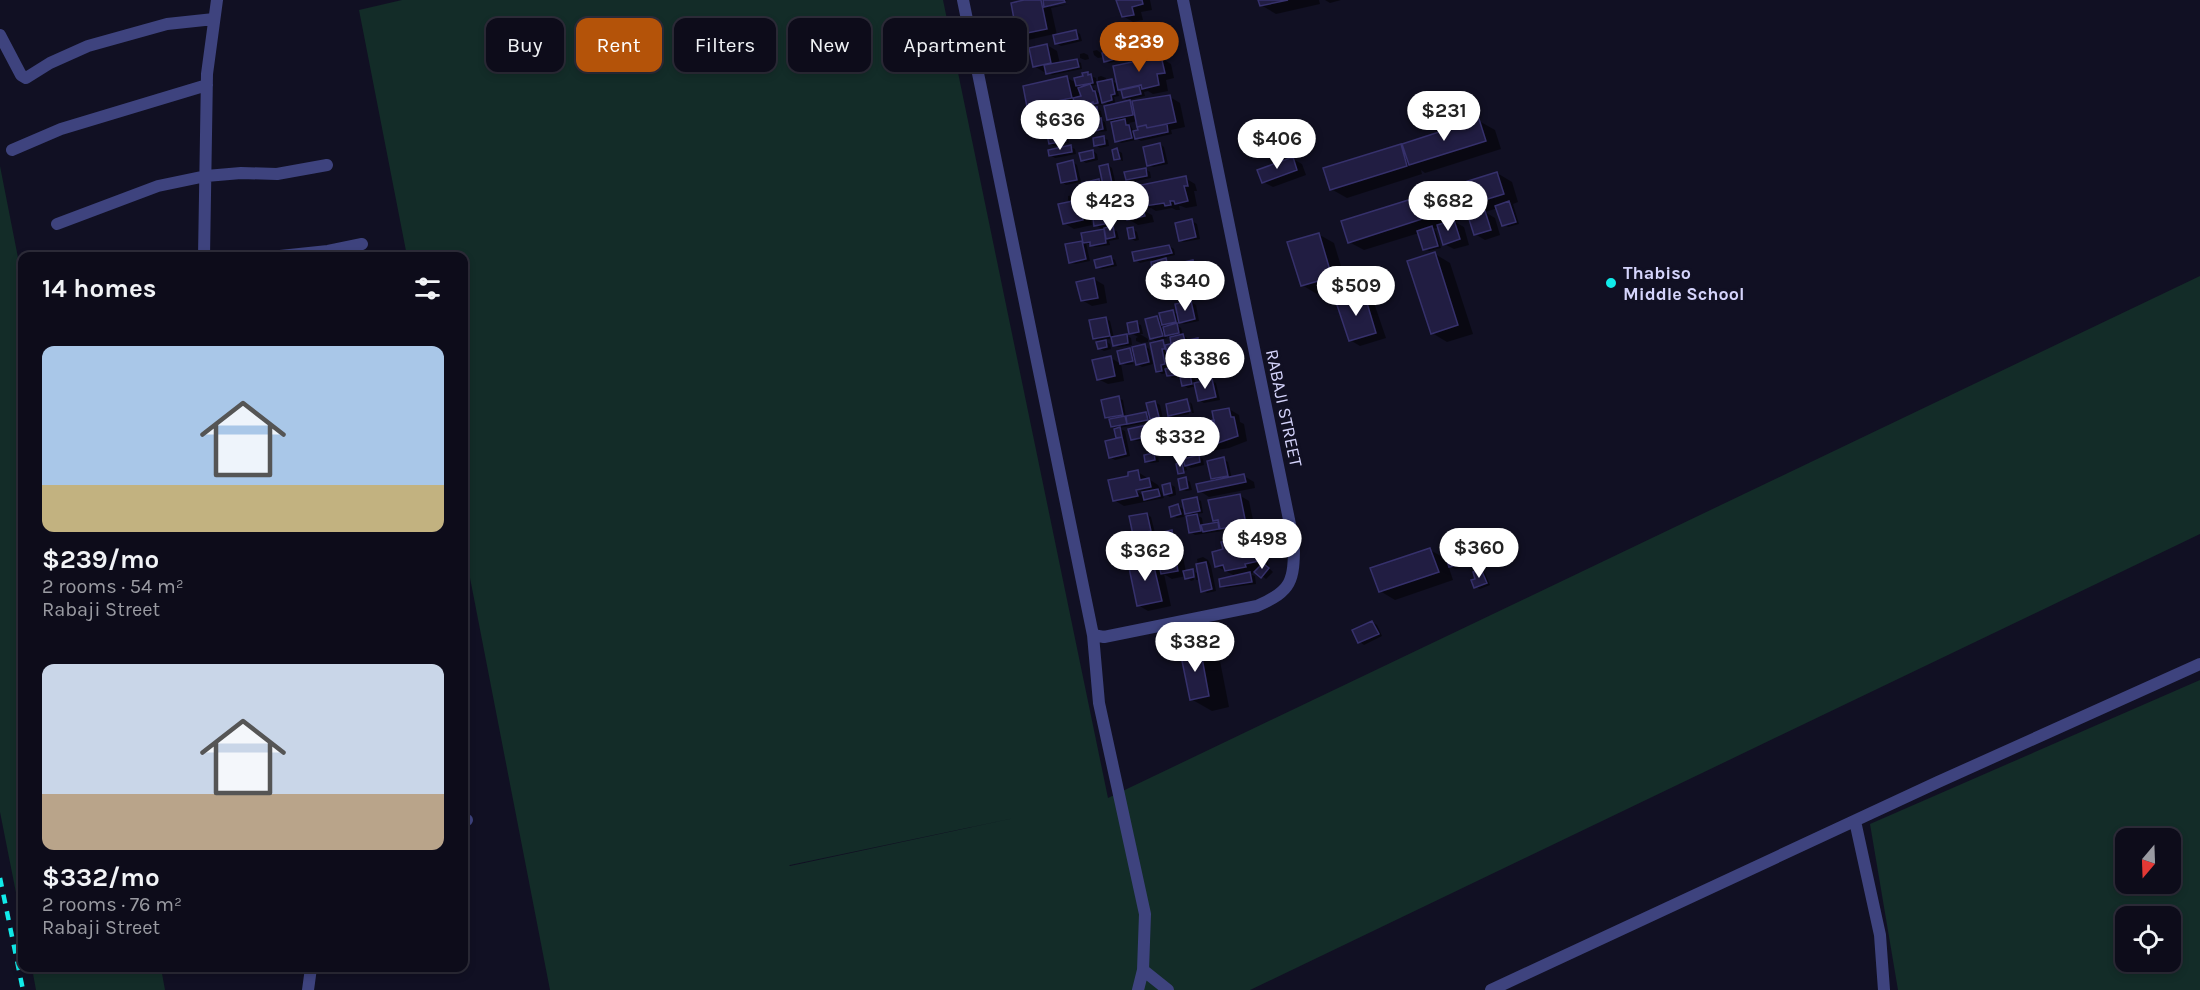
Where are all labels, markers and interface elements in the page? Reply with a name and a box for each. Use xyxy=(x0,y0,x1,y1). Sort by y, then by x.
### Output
chip: Buy xyxy=(486,18,564,72)
chip: Rent xyxy=(576,18,662,72)
chip: Filters xyxy=(674,18,776,72)
chip: New xyxy=(788,18,871,72)
chip: Apartment xyxy=(883,18,1027,72)
pin: $239 xyxy=(1103,22,1175,73)
text: $239 xyxy=(1114,30,1164,53)
pin: $231 xyxy=(1408,91,1480,142)
text: $231 xyxy=(1421,99,1467,122)
pin: $636 xyxy=(1024,100,1096,151)
text: $636 xyxy=(1035,108,1085,131)
pin: $406 xyxy=(1241,119,1313,170)
text: $406 xyxy=(1252,127,1302,150)
pin: $423 xyxy=(1074,181,1146,232)
pin: $682 xyxy=(1412,181,1484,232)
text: $423 xyxy=(1085,189,1135,212)
text: $682 xyxy=(1423,189,1473,212)
pin: $340 xyxy=(1149,261,1221,312)
place label: Thabiso Middle School xyxy=(1623,262,1744,305)
pin: $509 xyxy=(1320,266,1392,317)
text: $340 xyxy=(1160,269,1210,292)
icon: filters xyxy=(411,272,444,305)
text: 14 homes xyxy=(42,273,156,304)
text: $509 xyxy=(1331,274,1381,297)
marker: Thabiso Middle School xyxy=(1604,276,1618,290)
pin: $386 xyxy=(1169,339,1241,390)
text: $386 xyxy=(1179,347,1231,370)
street label: RABAJI STREET xyxy=(1261,347,1307,469)
icon: home xyxy=(189,385,297,493)
pin: $332 xyxy=(1144,417,1216,468)
text: $332 xyxy=(1155,425,1205,448)
pin: $498 xyxy=(1226,519,1298,570)
text: $498 xyxy=(1237,527,1287,550)
pin: $360 xyxy=(1443,528,1515,579)
pin: $362 xyxy=(1109,531,1181,582)
text: $360 xyxy=(1453,536,1505,559)
text: $362 xyxy=(1120,539,1170,562)
text: $239/mo xyxy=(42,544,159,575)
text: 2 rooms · 54 m² xyxy=(42,575,184,598)
text: Rabaji Street xyxy=(42,598,160,621)
pin: $382 xyxy=(1159,622,1231,673)
text: $382 xyxy=(1169,630,1221,653)
icon: home xyxy=(189,703,297,811)
north arrow xyxy=(2115,828,2181,894)
map controls xyxy=(2115,828,2181,972)
text: $332/mo xyxy=(42,862,160,893)
text: 2 rooms · 76 m² xyxy=(42,893,182,916)
button: locate xyxy=(2115,906,2181,972)
text: Rabaji Street xyxy=(42,916,160,939)

